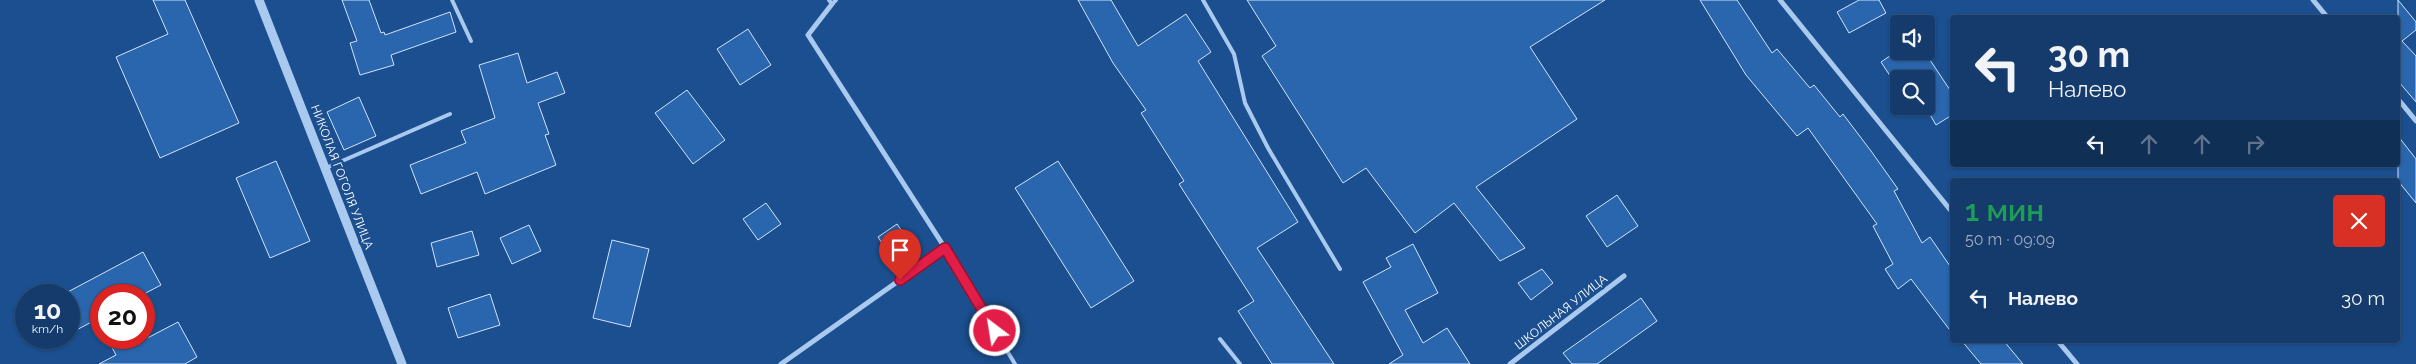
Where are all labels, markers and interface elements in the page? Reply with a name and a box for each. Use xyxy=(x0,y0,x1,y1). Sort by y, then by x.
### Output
map controls xyxy=(1890,15,1935,115)
button: sound xyxy=(1890,15,1935,60)
text: 30 m xyxy=(2048,34,2130,75)
icon: left xyxy=(1965,35,2030,100)
button: search xyxy=(1890,70,1935,115)
text: Налево xyxy=(2048,76,2126,102)
street label: НИКОЛАЯ ГОГОЛЯ УЛИЦА xyxy=(308,103,376,251)
icon: left xyxy=(2082,130,2110,158)
icon: ahead xyxy=(2135,130,2163,158)
icon: ahead xyxy=(2188,130,2216,158)
icon: right xyxy=(2241,130,2269,158)
text: 1 мин xyxy=(1965,193,2044,228)
button: close xyxy=(2333,195,2385,247)
pin xyxy=(879,229,921,280)
text: 50 m · 09:09 xyxy=(1965,230,2055,249)
icon: arrive xyxy=(886,236,914,264)
street label: ШКОЛЬНАЯ УЛИЦА xyxy=(1512,272,1610,352)
speed limit sign: 20 xyxy=(90,284,155,349)
icon: left xyxy=(1965,284,1993,312)
text: Налево xyxy=(2008,287,2078,309)
text: 30 m xyxy=(2341,287,2385,309)
text: 10 xyxy=(34,295,61,325)
position arrow xyxy=(968,304,1020,356)
text: km/h xyxy=(32,322,63,336)

